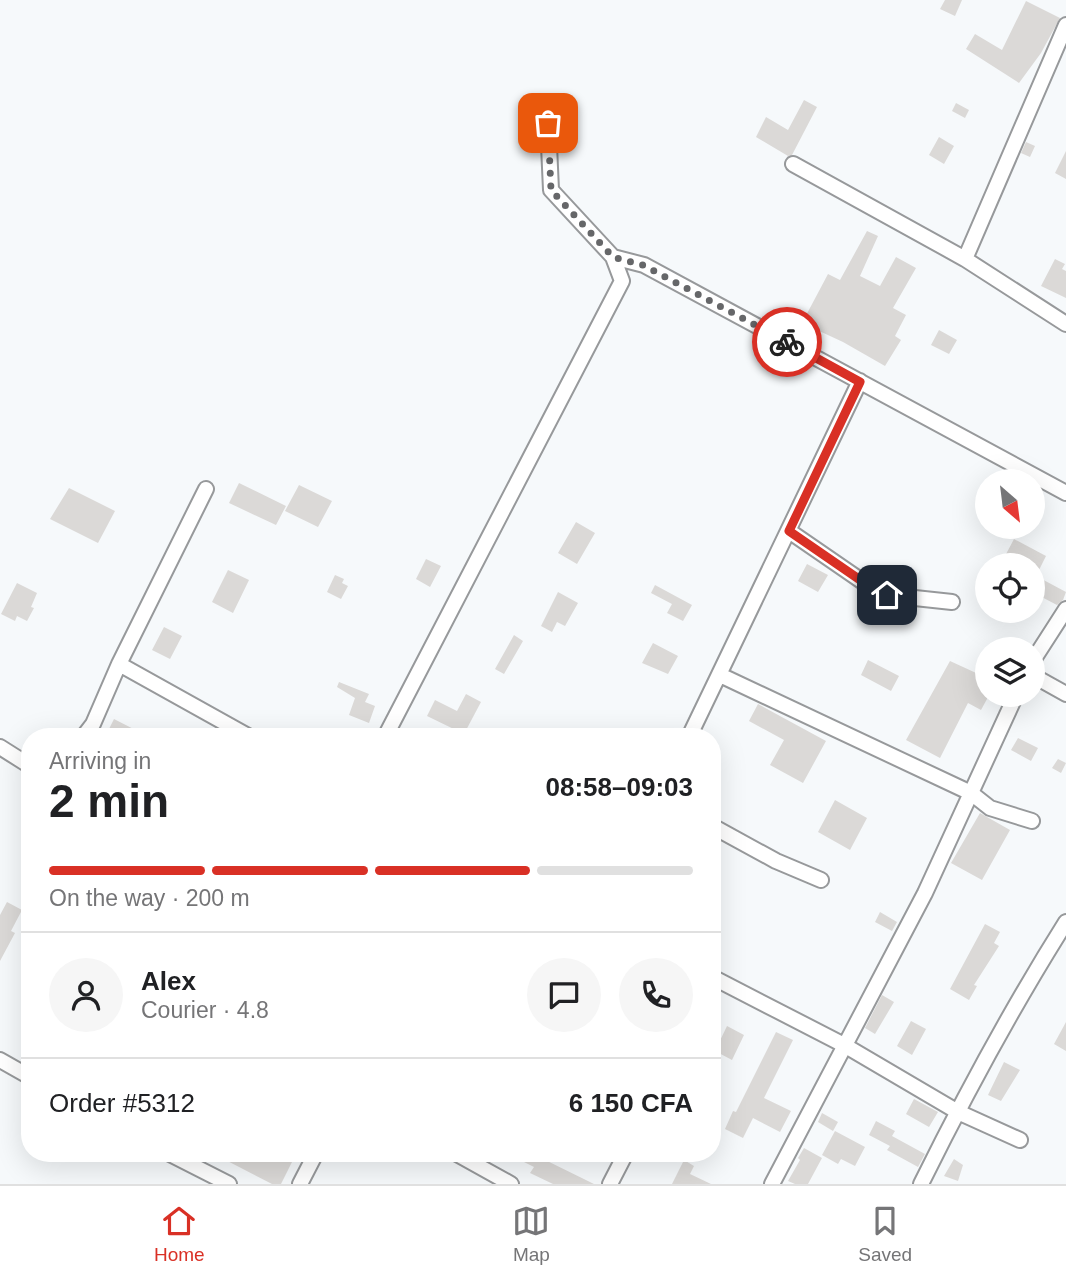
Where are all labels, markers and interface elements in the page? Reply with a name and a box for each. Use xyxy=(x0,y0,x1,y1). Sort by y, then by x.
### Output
pin xyxy=(518,93,578,153)
icon: bag xyxy=(529,104,567,142)
courier xyxy=(752,307,822,377)
icon: bike xyxy=(768,323,806,361)
north arrow xyxy=(975,469,1045,539)
map controls xyxy=(975,469,1045,707)
button: locate xyxy=(975,553,1045,623)
pin xyxy=(857,565,917,625)
icon: home xyxy=(868,576,906,614)
button: layers xyxy=(975,637,1045,707)
text: Arriving in xyxy=(49,748,151,774)
text: 08:58–09:03 xyxy=(546,772,693,802)
text: 2 min xyxy=(49,775,169,827)
text: On the way · 200 m xyxy=(49,885,250,911)
button: person xyxy=(49,958,123,1032)
button: chat xyxy=(527,958,601,1032)
button: phone xyxy=(619,958,693,1032)
text: Alex xyxy=(141,966,196,996)
text: Courier · 4.8 xyxy=(141,997,269,1023)
text: Order #5312 xyxy=(49,1088,195,1118)
text: 6 150 CFA xyxy=(569,1088,693,1118)
tab: Home xyxy=(154,1202,205,1266)
tab: Map xyxy=(512,1202,550,1266)
tab: Saved xyxy=(858,1202,912,1266)

